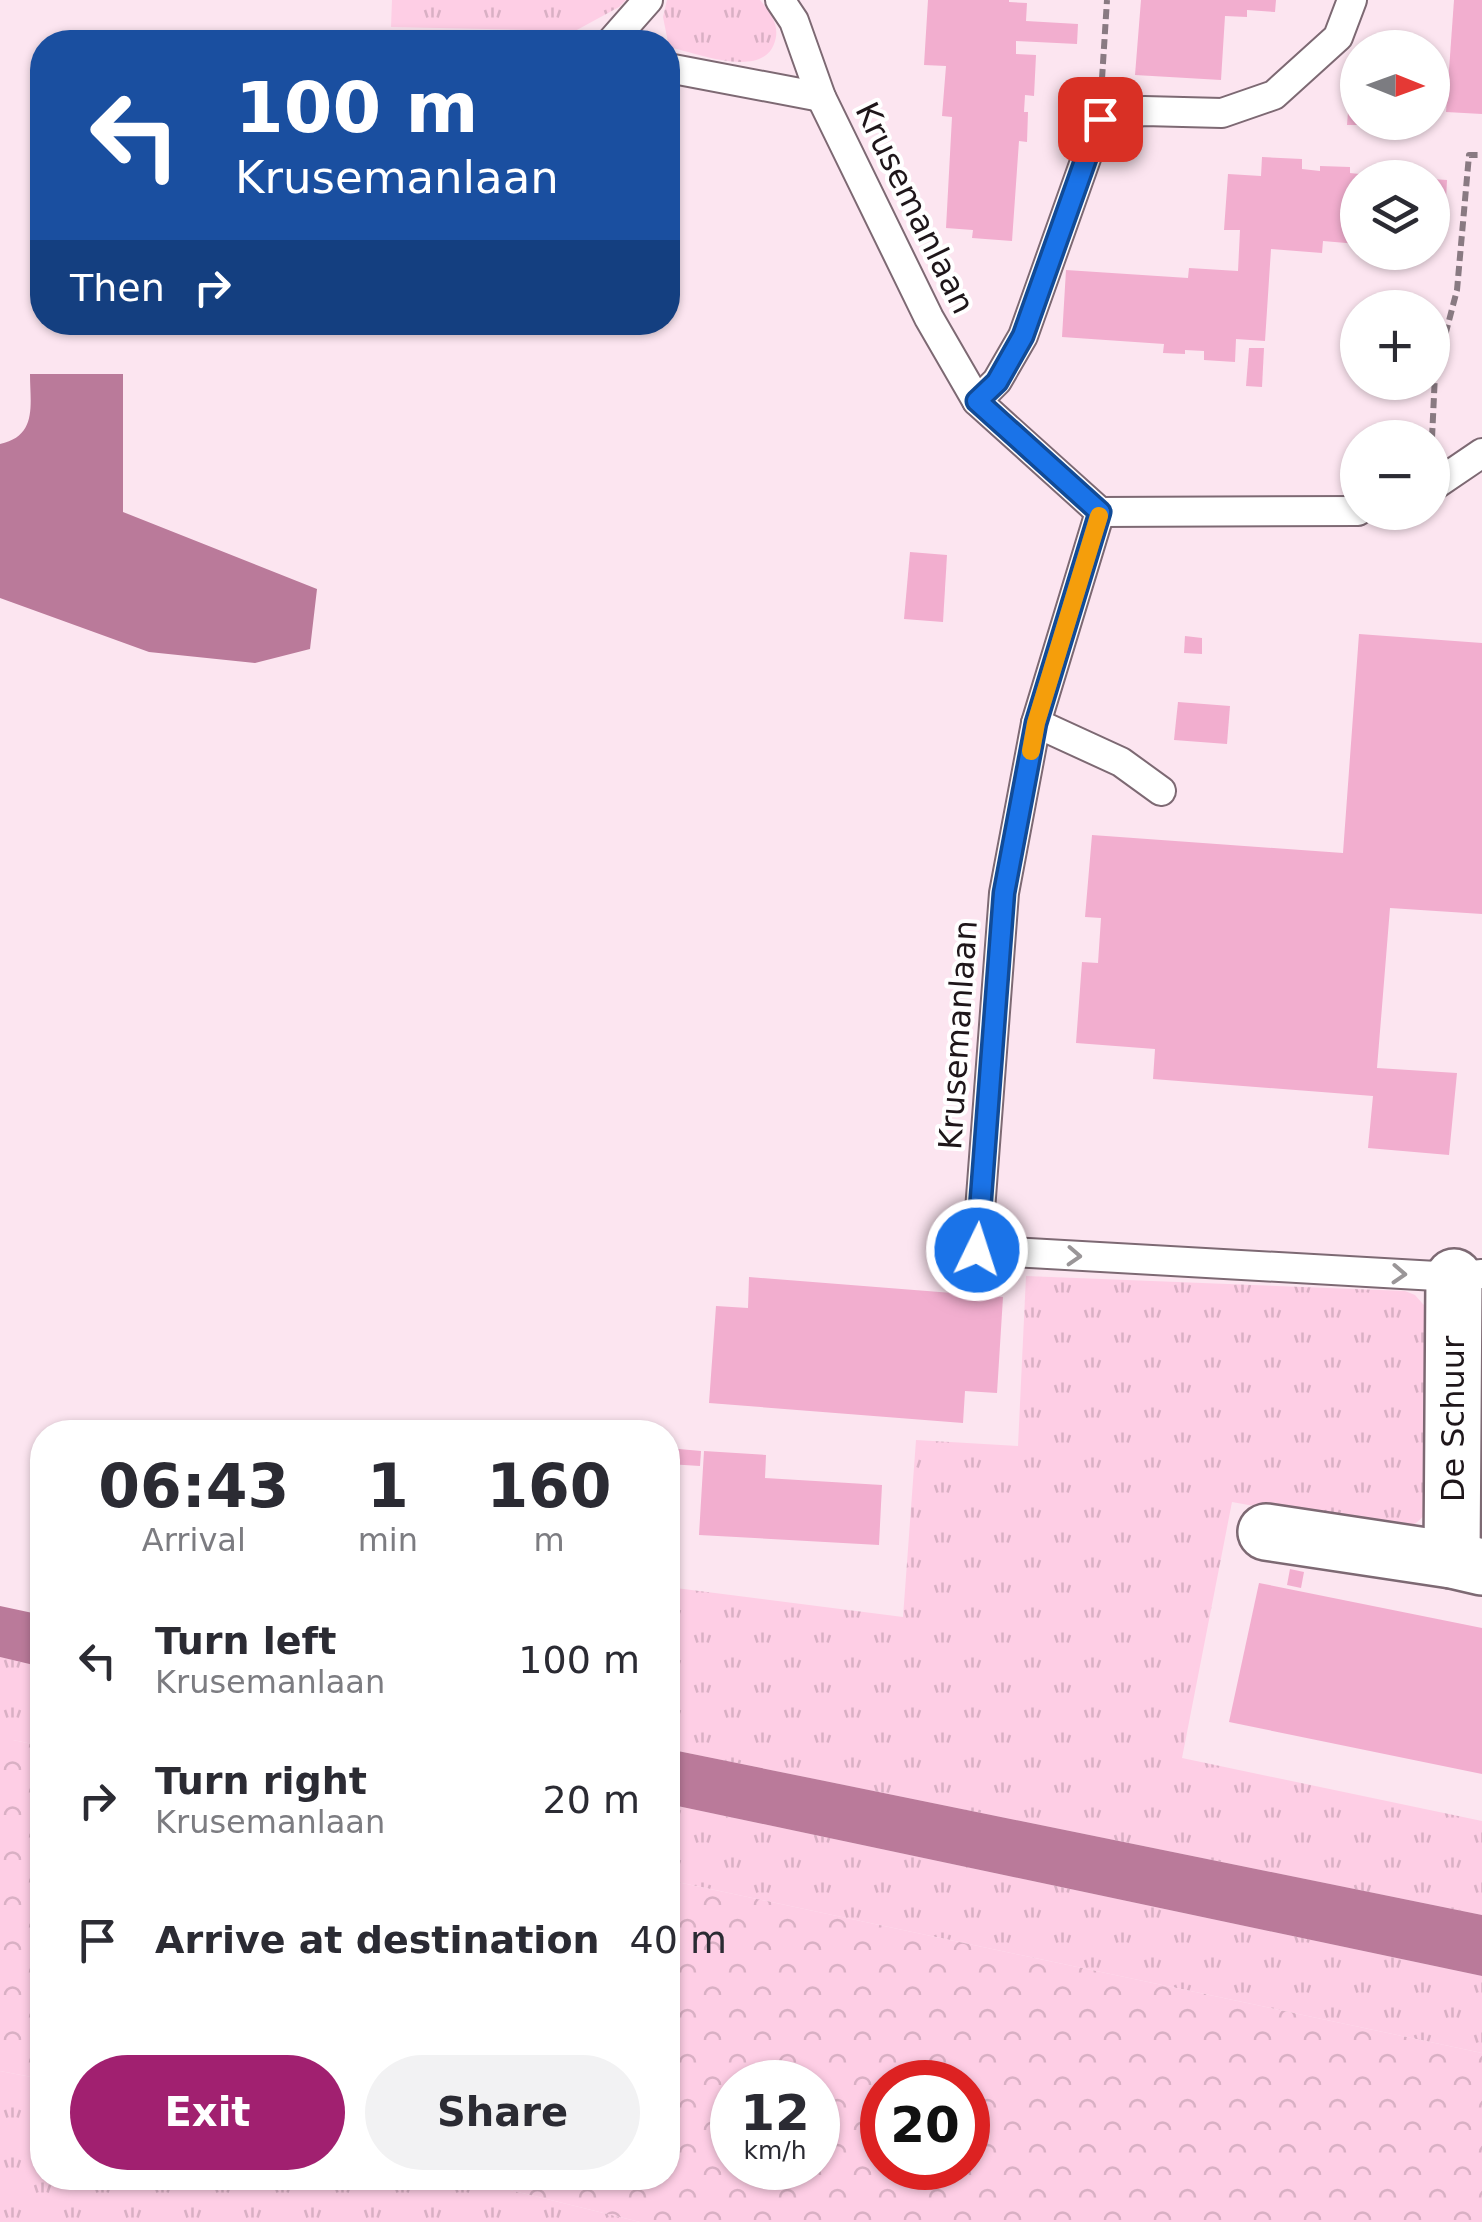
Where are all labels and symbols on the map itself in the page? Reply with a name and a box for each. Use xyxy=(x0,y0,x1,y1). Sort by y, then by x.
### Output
north arrow xyxy=(1340,30,1450,140)
pin xyxy=(1058,77,1143,162)
street label: Krusemanlaan xyxy=(847,96,983,320)
street label: Krusemanlaan xyxy=(931,919,985,1151)
position arrow xyxy=(925,1198,1029,1302)
one-way arrow xyxy=(1067,1245,1083,1266)
one-way arrow xyxy=(1391,1263,1407,1284)
street label: De Schuur xyxy=(1434,1335,1472,1502)
speed limit sign: 20 xyxy=(860,2060,990,2190)

